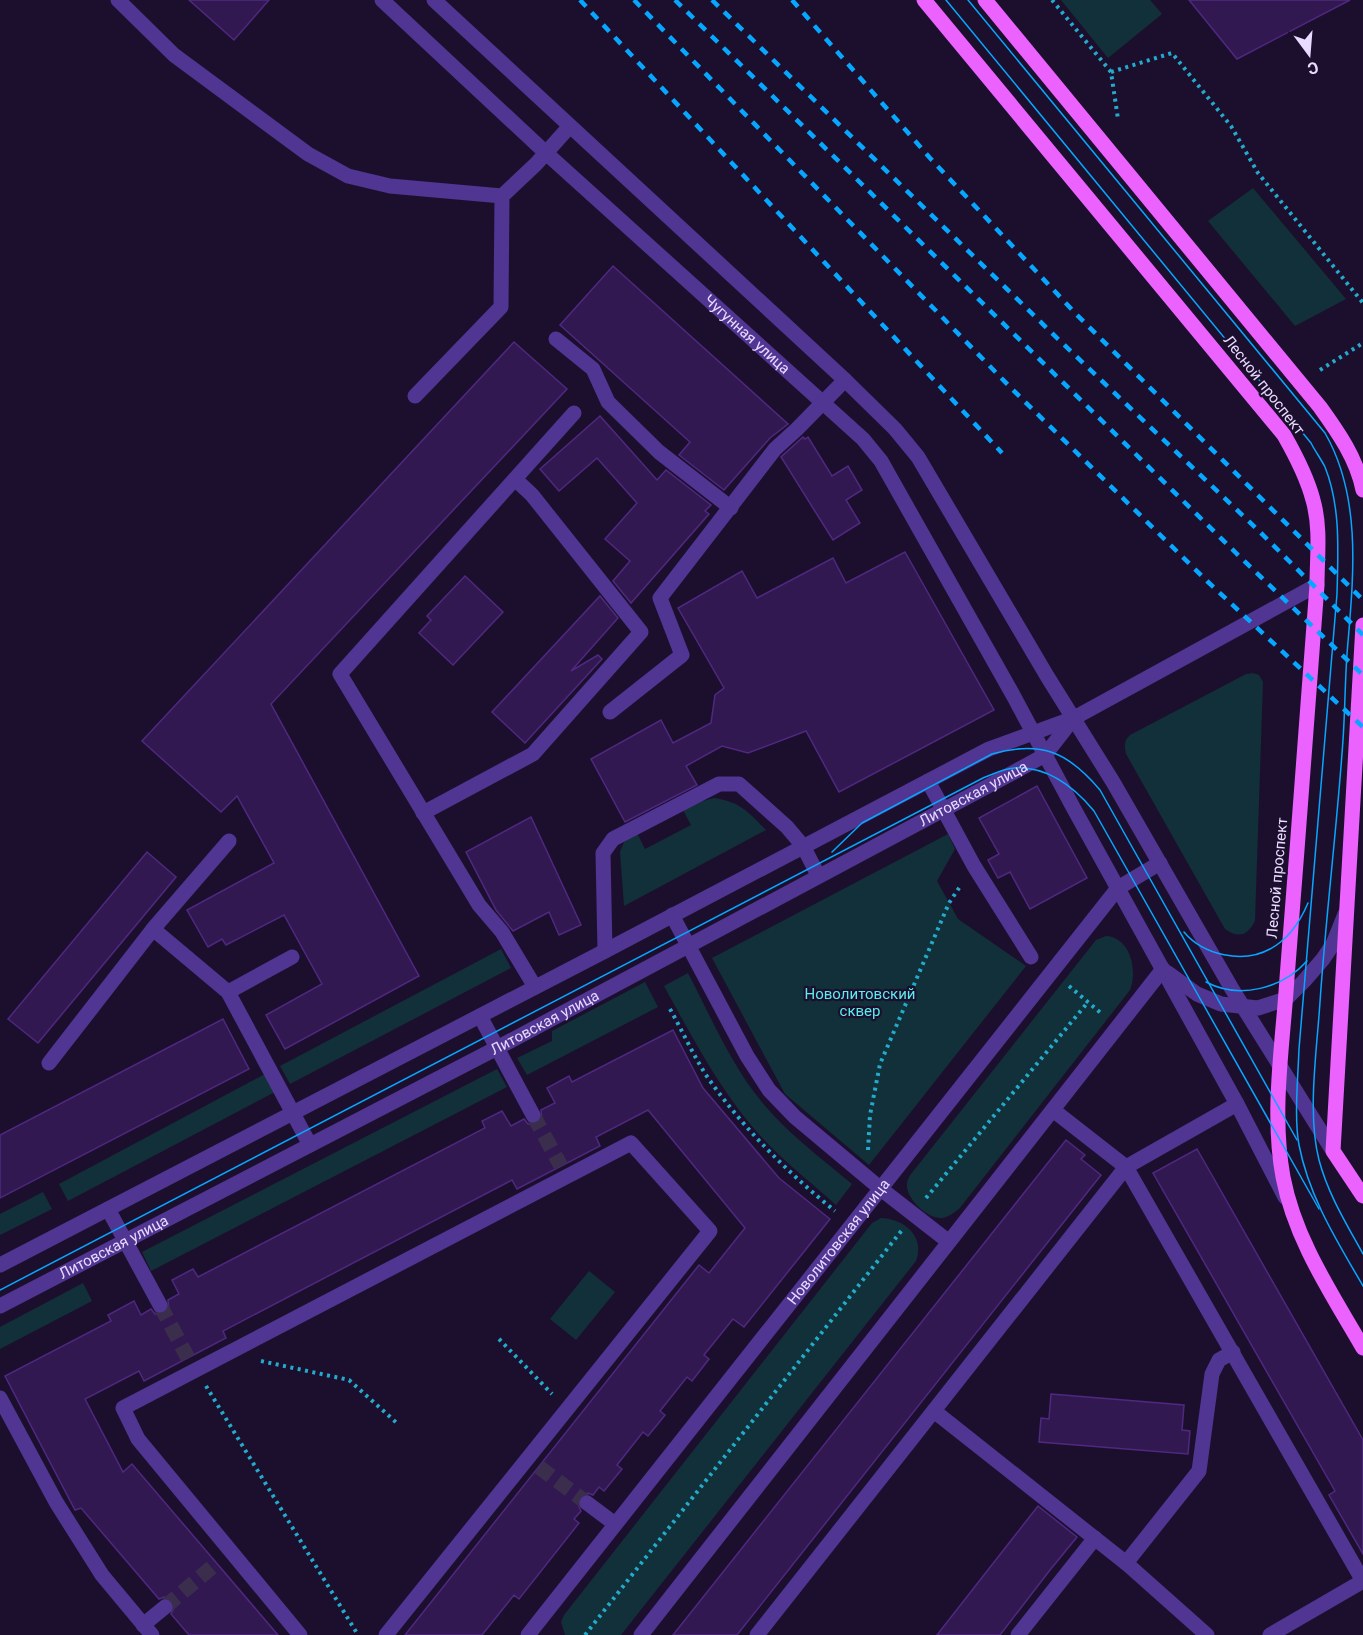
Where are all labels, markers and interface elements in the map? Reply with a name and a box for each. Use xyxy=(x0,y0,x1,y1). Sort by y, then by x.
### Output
north arrow xyxy=(1279,24,1339,84)
text: С xyxy=(1305,57,1321,79)
street label: Чугунная улица xyxy=(700,291,794,378)
street label: Лесной проспект xyxy=(1220,332,1308,438)
street label: Литовская улица xyxy=(916,757,1031,830)
street label: Лесной проспект xyxy=(1263,817,1291,939)
park label: Новолитовский сквер xyxy=(805,985,915,1020)
street label: Литовская улица xyxy=(487,986,602,1059)
street label: Новолитовская улица xyxy=(783,1175,894,1308)
street label: Литовская улица xyxy=(56,1211,171,1283)

